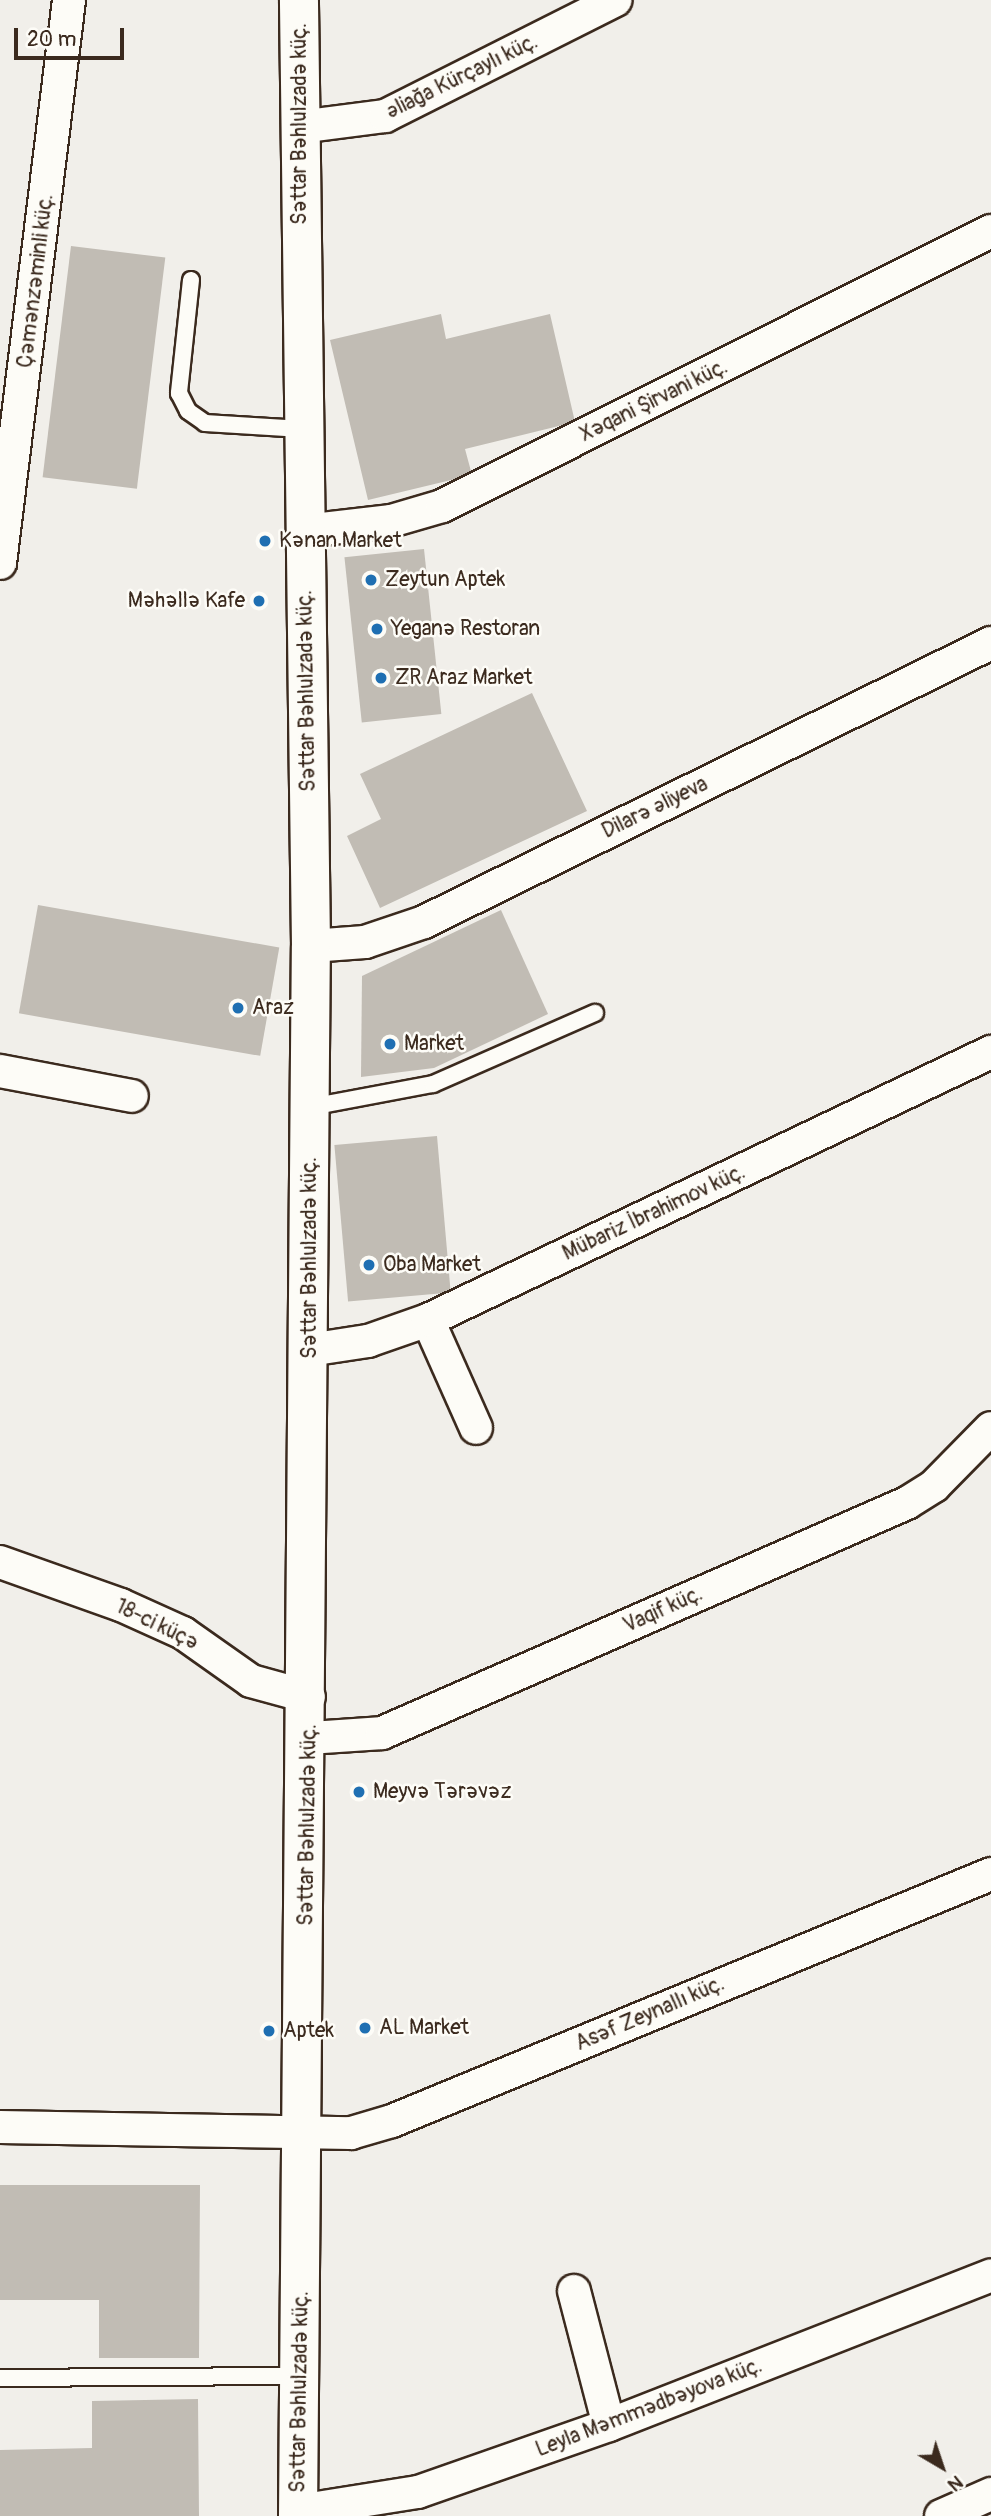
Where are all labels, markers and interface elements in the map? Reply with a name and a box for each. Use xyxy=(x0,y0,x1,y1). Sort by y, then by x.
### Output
scale bar xyxy=(18,14,128,58)
street label: Səttar Bəhlulzadə küç. xyxy=(287,23,313,225)
text: 20 m xyxy=(27,26,76,53)
street label: Əliağa Kürçaylı küç. xyxy=(382,29,542,125)
street label: Çəmənzəminli küç. xyxy=(13,193,59,369)
street label: Xəqani Şirvani küç. xyxy=(576,354,732,448)
place label: Kənan Market xyxy=(279,528,402,554)
marker: Kənan Market xyxy=(257,533,273,549)
place label: Zeytun Aptek xyxy=(385,567,505,593)
marker: Zeytun Aptek xyxy=(363,572,379,588)
place label: Məhəllə Kafe xyxy=(128,588,245,614)
street label: Səttar Bəhlulzadə küç. xyxy=(293,590,321,792)
marker: Məhəllə Kafe xyxy=(251,593,267,609)
place label: Yeganə Restoran xyxy=(391,616,540,642)
marker: Yeganə Restoran xyxy=(369,621,385,637)
place label: ZR Araz Market xyxy=(395,665,532,691)
marker: ZR Araz Market xyxy=(373,670,389,686)
street label: Dilarə Əliyeva xyxy=(598,772,712,844)
place label: Araz xyxy=(252,995,294,1021)
marker: Araz xyxy=(230,1000,246,1016)
place label: Market xyxy=(404,1031,464,1057)
marker: Market xyxy=(382,1036,398,1052)
street label: Səttar Bəhlulzadə küç. xyxy=(297,1157,323,1359)
street label: Mübariz İbrahimov küç. xyxy=(559,1160,749,1266)
place label: Oba Market xyxy=(383,1252,481,1278)
marker: Oba Market xyxy=(361,1257,377,1273)
street label: Vaqif küç. xyxy=(619,1581,707,1639)
street label: 18-ci küçə xyxy=(111,1594,203,1656)
street label: Səttar Bəhlulzadə küç. xyxy=(294,1724,322,1926)
place label: Meyvə Tərəvəz xyxy=(373,1779,511,1805)
marker: Meyvə Tərəvəz xyxy=(351,1784,367,1800)
street label: Asəf Zeynallı küç. xyxy=(572,1971,728,2057)
place label: AL Market xyxy=(379,2015,469,2041)
place label: Aptek xyxy=(283,2018,334,2044)
marker: AL Market xyxy=(357,2020,373,2036)
marker: Aptek xyxy=(261,2023,277,2039)
street label: Səttar Bəhlulzadə küç. xyxy=(286,2291,314,2493)
street label: Leyla Məmmədbəyova küç. xyxy=(532,2353,766,2463)
north arrow xyxy=(907,2432,977,2502)
text: N xyxy=(943,2470,968,2497)

